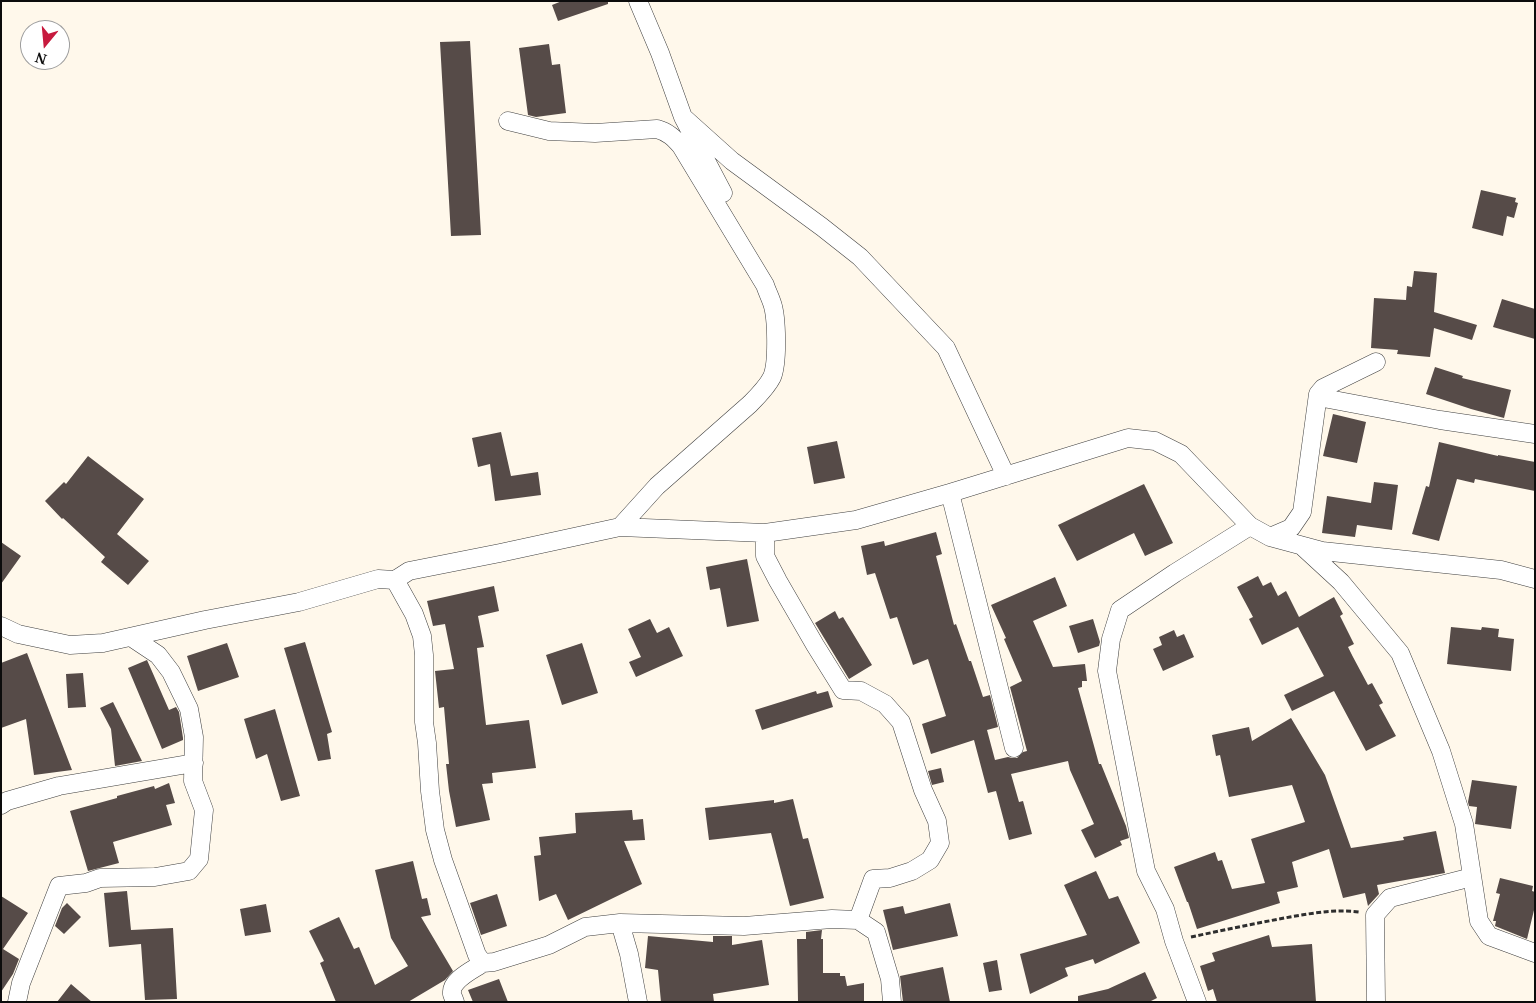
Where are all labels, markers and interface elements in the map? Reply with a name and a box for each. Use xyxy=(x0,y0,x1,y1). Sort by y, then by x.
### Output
north arrow xyxy=(20,20,70,70)
text: N xyxy=(33,48,49,70)

